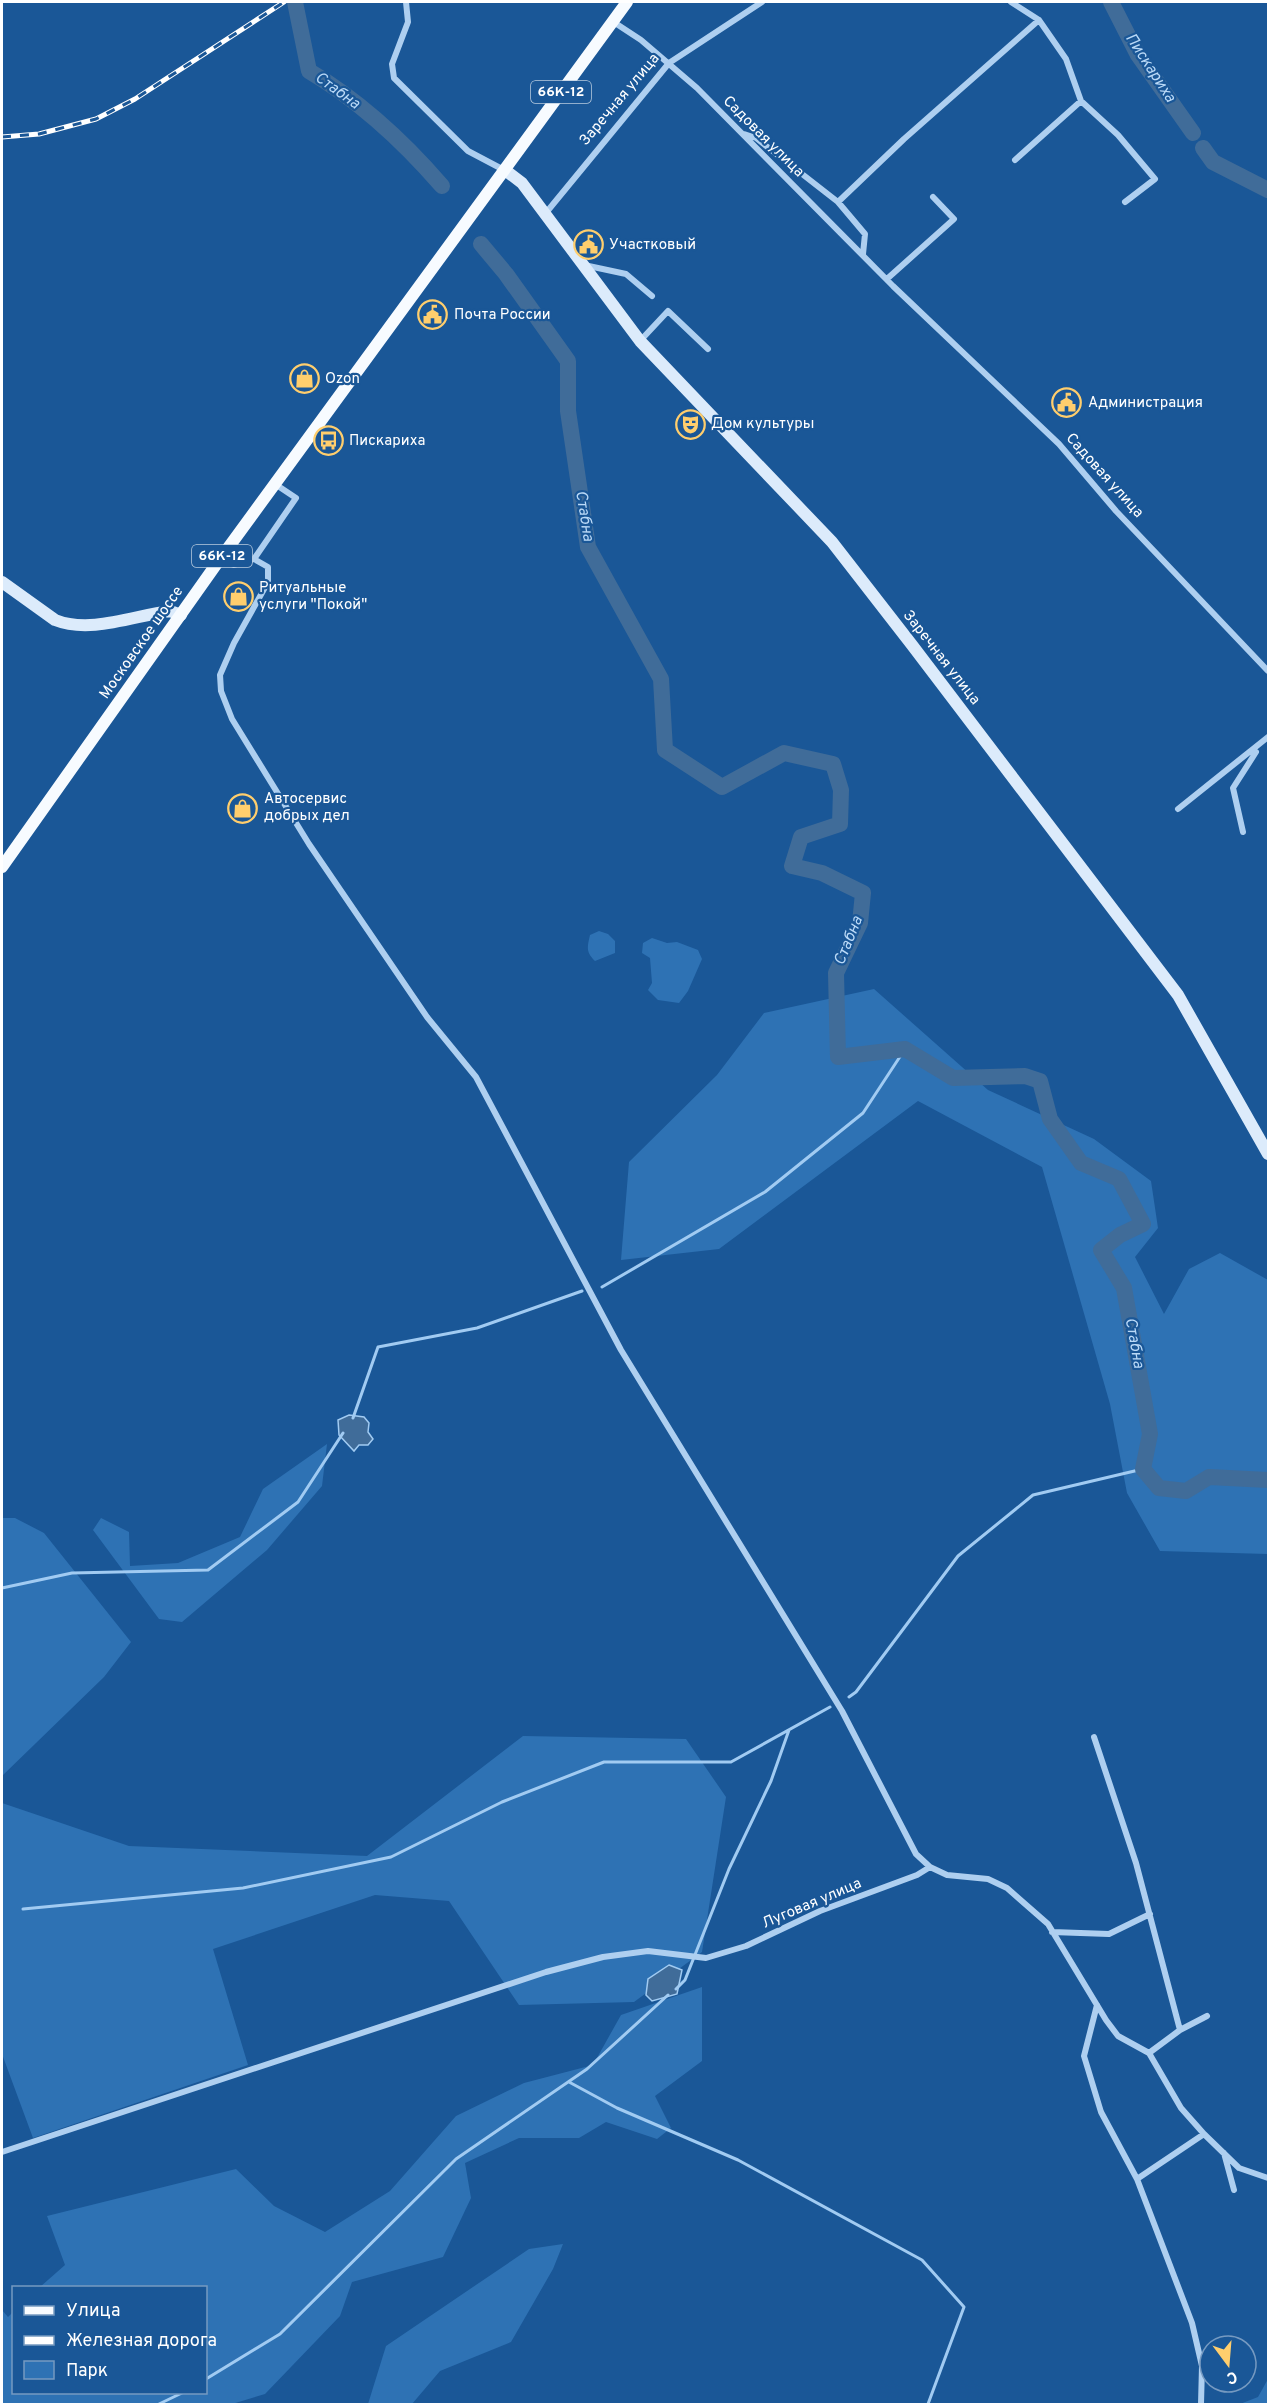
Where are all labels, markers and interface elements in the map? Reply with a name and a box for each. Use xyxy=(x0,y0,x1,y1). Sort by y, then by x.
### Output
water label: Пискариха xyxy=(1120,30,1180,107)
street label: Заречная улица xyxy=(576,50,664,150)
water label: Стабна xyxy=(310,68,364,115)
road number: 66К-12 xyxy=(531,81,591,103)
street label: Садовая улица xyxy=(718,92,808,182)
public building icon: Участковый xyxy=(572,229,604,261)
place label: Участковый xyxy=(609,236,696,255)
public building icon: Почта России xyxy=(417,299,449,331)
place label: Почта России xyxy=(454,306,551,325)
shop icon: Ozon xyxy=(288,363,320,395)
place label: Ozon xyxy=(325,370,360,389)
public building icon: Администрация xyxy=(1051,387,1083,419)
place label: Администрация xyxy=(1088,394,1203,413)
theatre icon: Дом культуры xyxy=(674,408,706,440)
place label: Дом культуры xyxy=(711,415,814,434)
bus stop icon: Пискариха xyxy=(312,425,344,457)
street label: Садовая улица xyxy=(1061,430,1147,522)
place label: Пискариха xyxy=(349,432,425,451)
water label: Стабна xyxy=(570,489,598,544)
road number: 66К-12 xyxy=(192,545,252,567)
place label: Ритуальные услуги "Покой" xyxy=(259,579,367,615)
shop icon: Ритуальные услуги "Покой" xyxy=(222,581,254,613)
street label: Московское шоссе xyxy=(96,583,188,703)
street label: Заречная улица xyxy=(898,607,984,709)
place label: Автосервис добрых дел xyxy=(264,790,350,826)
shop icon: Автосервис добрых дел xyxy=(227,792,259,824)
water label: Стабна xyxy=(830,913,868,969)
water label: Стабна xyxy=(1120,1316,1148,1371)
street label: Луговая улица xyxy=(759,1875,865,1933)
legend xyxy=(12,2286,207,2394)
text: Улица xyxy=(66,2300,120,2323)
text: Железная дорога xyxy=(66,2330,217,2353)
north arrow xyxy=(1198,2334,1258,2394)
text: Парк xyxy=(66,2360,108,2383)
text: С xyxy=(1224,2365,1239,2388)

